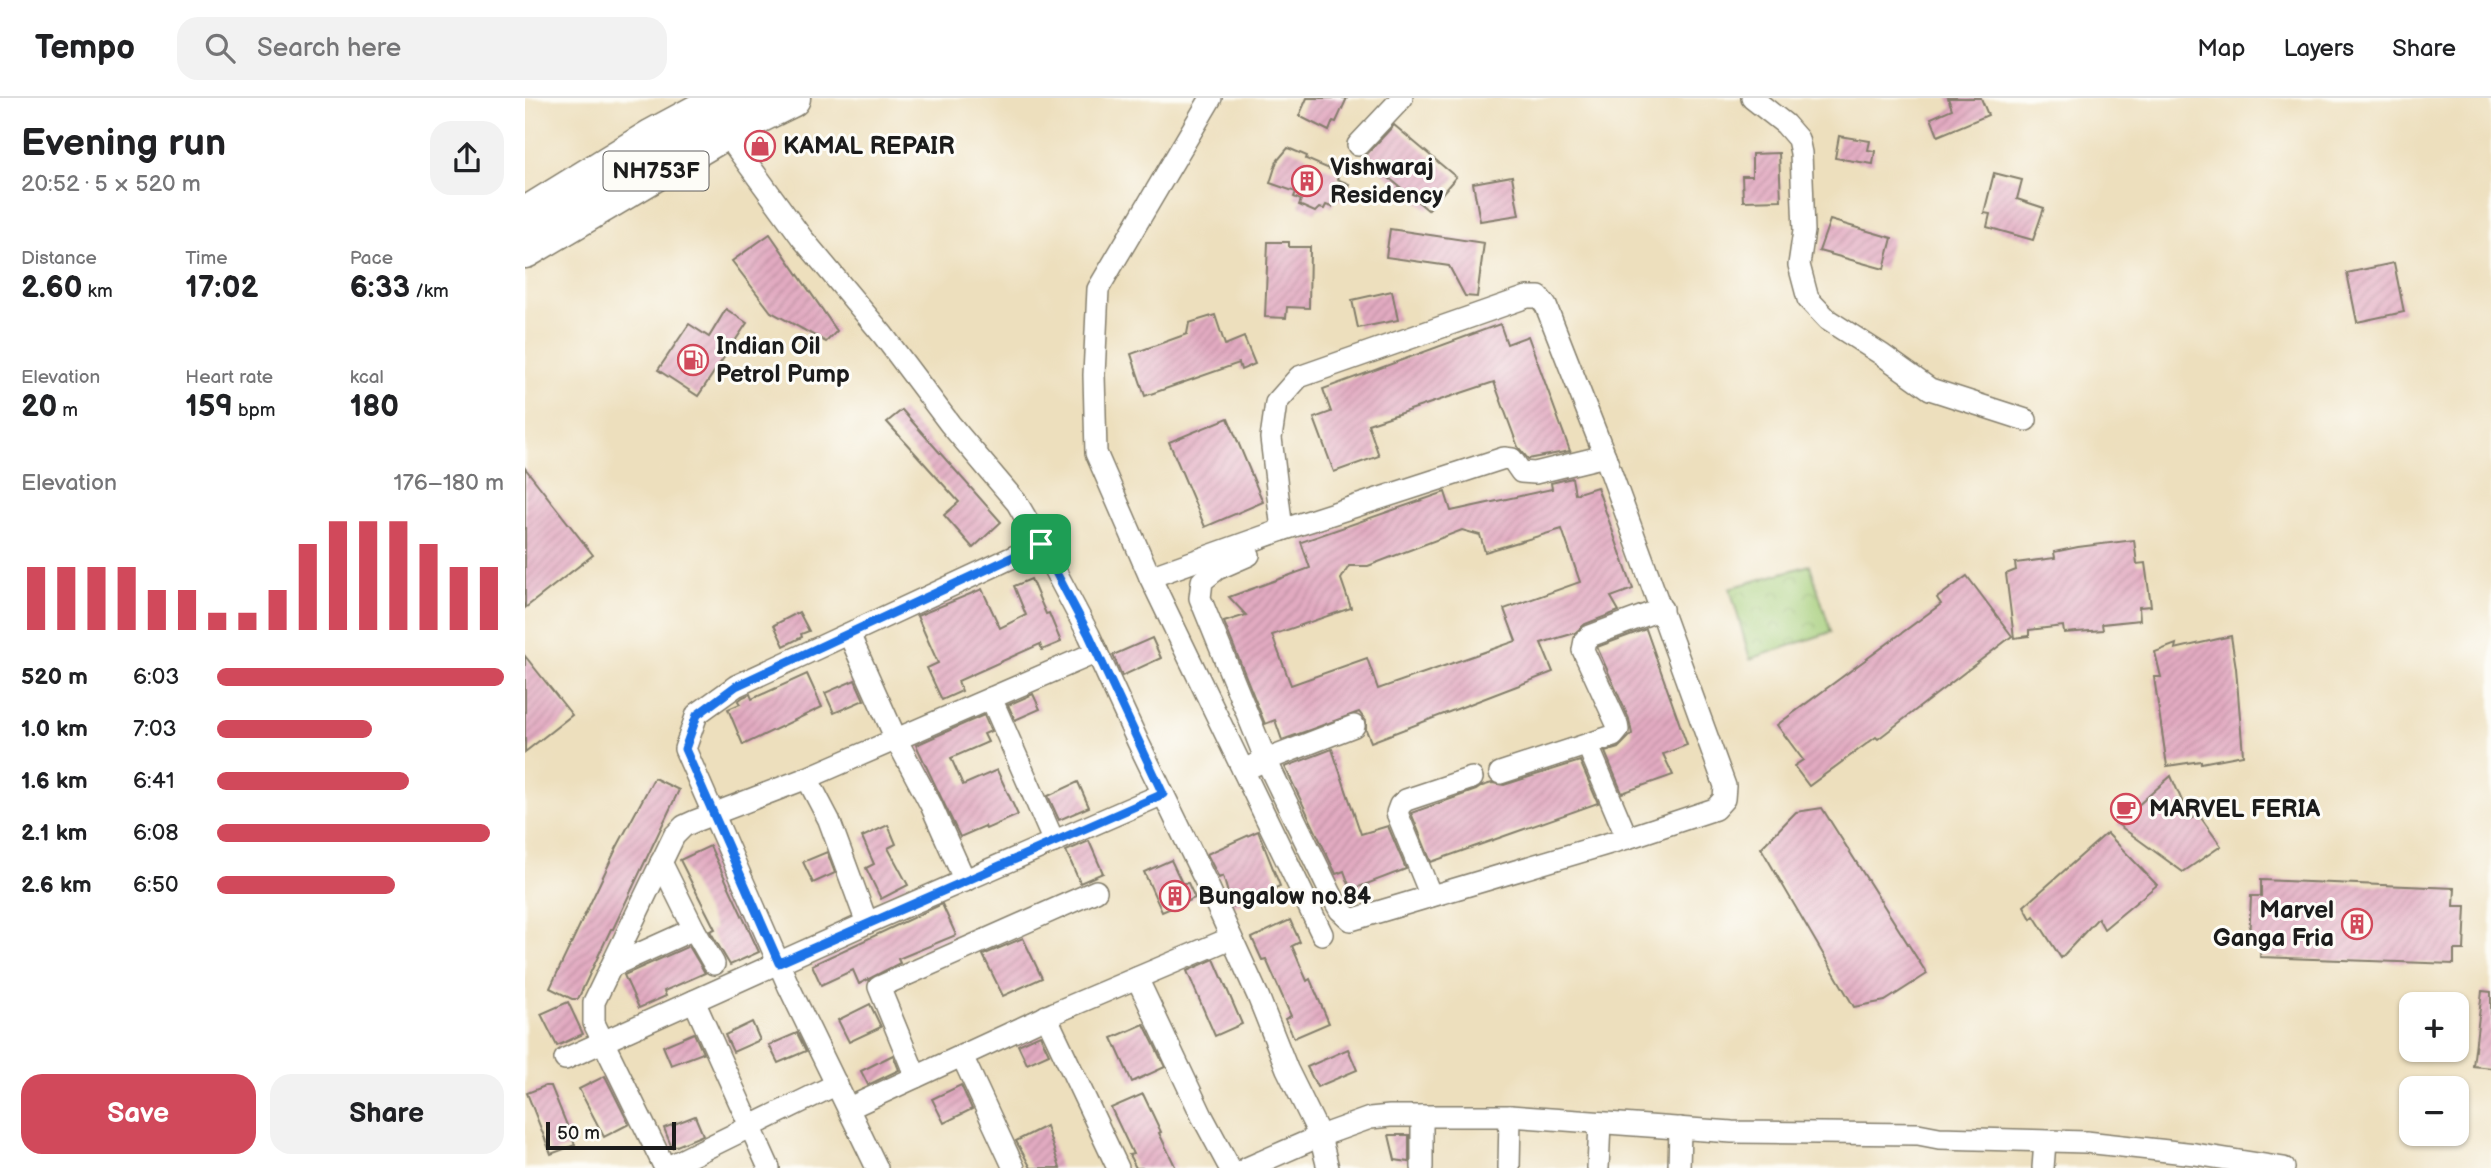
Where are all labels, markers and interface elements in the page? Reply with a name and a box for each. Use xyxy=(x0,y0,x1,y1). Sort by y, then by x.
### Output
search box xyxy=(177,17,667,80)
text: Tempo xyxy=(35,28,135,68)
icon: search xyxy=(201,29,239,67)
text: Search here xyxy=(257,33,401,64)
text: Map xyxy=(2197,34,2245,63)
text: Layers xyxy=(2283,34,2354,63)
text: Share xyxy=(2392,34,2456,63)
text: Evening run xyxy=(21,121,226,166)
button: share xyxy=(430,121,504,195)
shop icon: KAMAL REPAIR xyxy=(743,129,777,163)
place label: KAMAL REPAIR xyxy=(783,132,955,161)
road number: NH753F xyxy=(603,152,709,190)
place label: Vishwaraj Residency xyxy=(1330,153,1443,210)
building icon: Vishwaraj Residency xyxy=(1290,164,1324,198)
text: 20:52 · 5 × 520 m xyxy=(21,170,201,198)
text: Distance xyxy=(21,247,97,270)
text: Time xyxy=(185,247,227,270)
text: Pace xyxy=(350,247,393,270)
text: 2.60 xyxy=(21,270,82,306)
text: 17:02 xyxy=(185,270,258,306)
text: 6:33 xyxy=(350,270,410,306)
text: km xyxy=(82,280,113,303)
text: /km xyxy=(410,280,449,303)
place label: Indian Oil Petrol Pump xyxy=(716,332,850,389)
fuel station icon: Indian Oil Petrol Pump xyxy=(676,343,710,377)
text: Elevation xyxy=(21,366,100,389)
text: Heart rate xyxy=(185,366,273,389)
text: kcal xyxy=(350,366,384,389)
text: 20 xyxy=(21,389,57,425)
text: 159 xyxy=(185,389,233,425)
text: 180 xyxy=(350,389,399,425)
text: m xyxy=(57,399,78,422)
text: bpm xyxy=(233,399,275,422)
text: Elevation xyxy=(21,469,117,497)
text: 176–180 m xyxy=(394,469,504,497)
pin xyxy=(1011,514,1071,574)
icon: arrive xyxy=(1022,525,1060,563)
text: 520 m xyxy=(21,663,88,691)
text: 6:03 xyxy=(133,663,179,691)
text: 1.0 km xyxy=(21,715,88,743)
text: 7:03 xyxy=(133,715,177,743)
text: 1.6 km xyxy=(21,767,88,795)
text: 6:41 xyxy=(133,767,175,795)
cafe icon: MARVEL FERIA xyxy=(2109,792,2143,826)
place label: MARVEL FERIA xyxy=(2149,795,2321,824)
text: 2.1 km xyxy=(21,819,87,847)
text: 6:08 xyxy=(133,819,179,847)
text: 2.6 km xyxy=(21,871,92,899)
text: 6:50 xyxy=(133,871,178,899)
building icon: Bungalow no.84 xyxy=(1158,879,1192,913)
place label: Bungalow no.84 xyxy=(1198,882,1371,911)
place label: Marvel Ganga Fria xyxy=(2213,896,2334,953)
building icon: Marvel Ganga Fria xyxy=(2340,907,2374,941)
map controls xyxy=(2399,992,2469,1146)
button: + xyxy=(2399,992,2469,1062)
button: Save xyxy=(21,1074,256,1154)
button: Share xyxy=(270,1074,504,1154)
button: − xyxy=(2399,1076,2469,1146)
scale bar xyxy=(546,1119,675,1151)
text: 50 m xyxy=(557,1122,600,1145)

